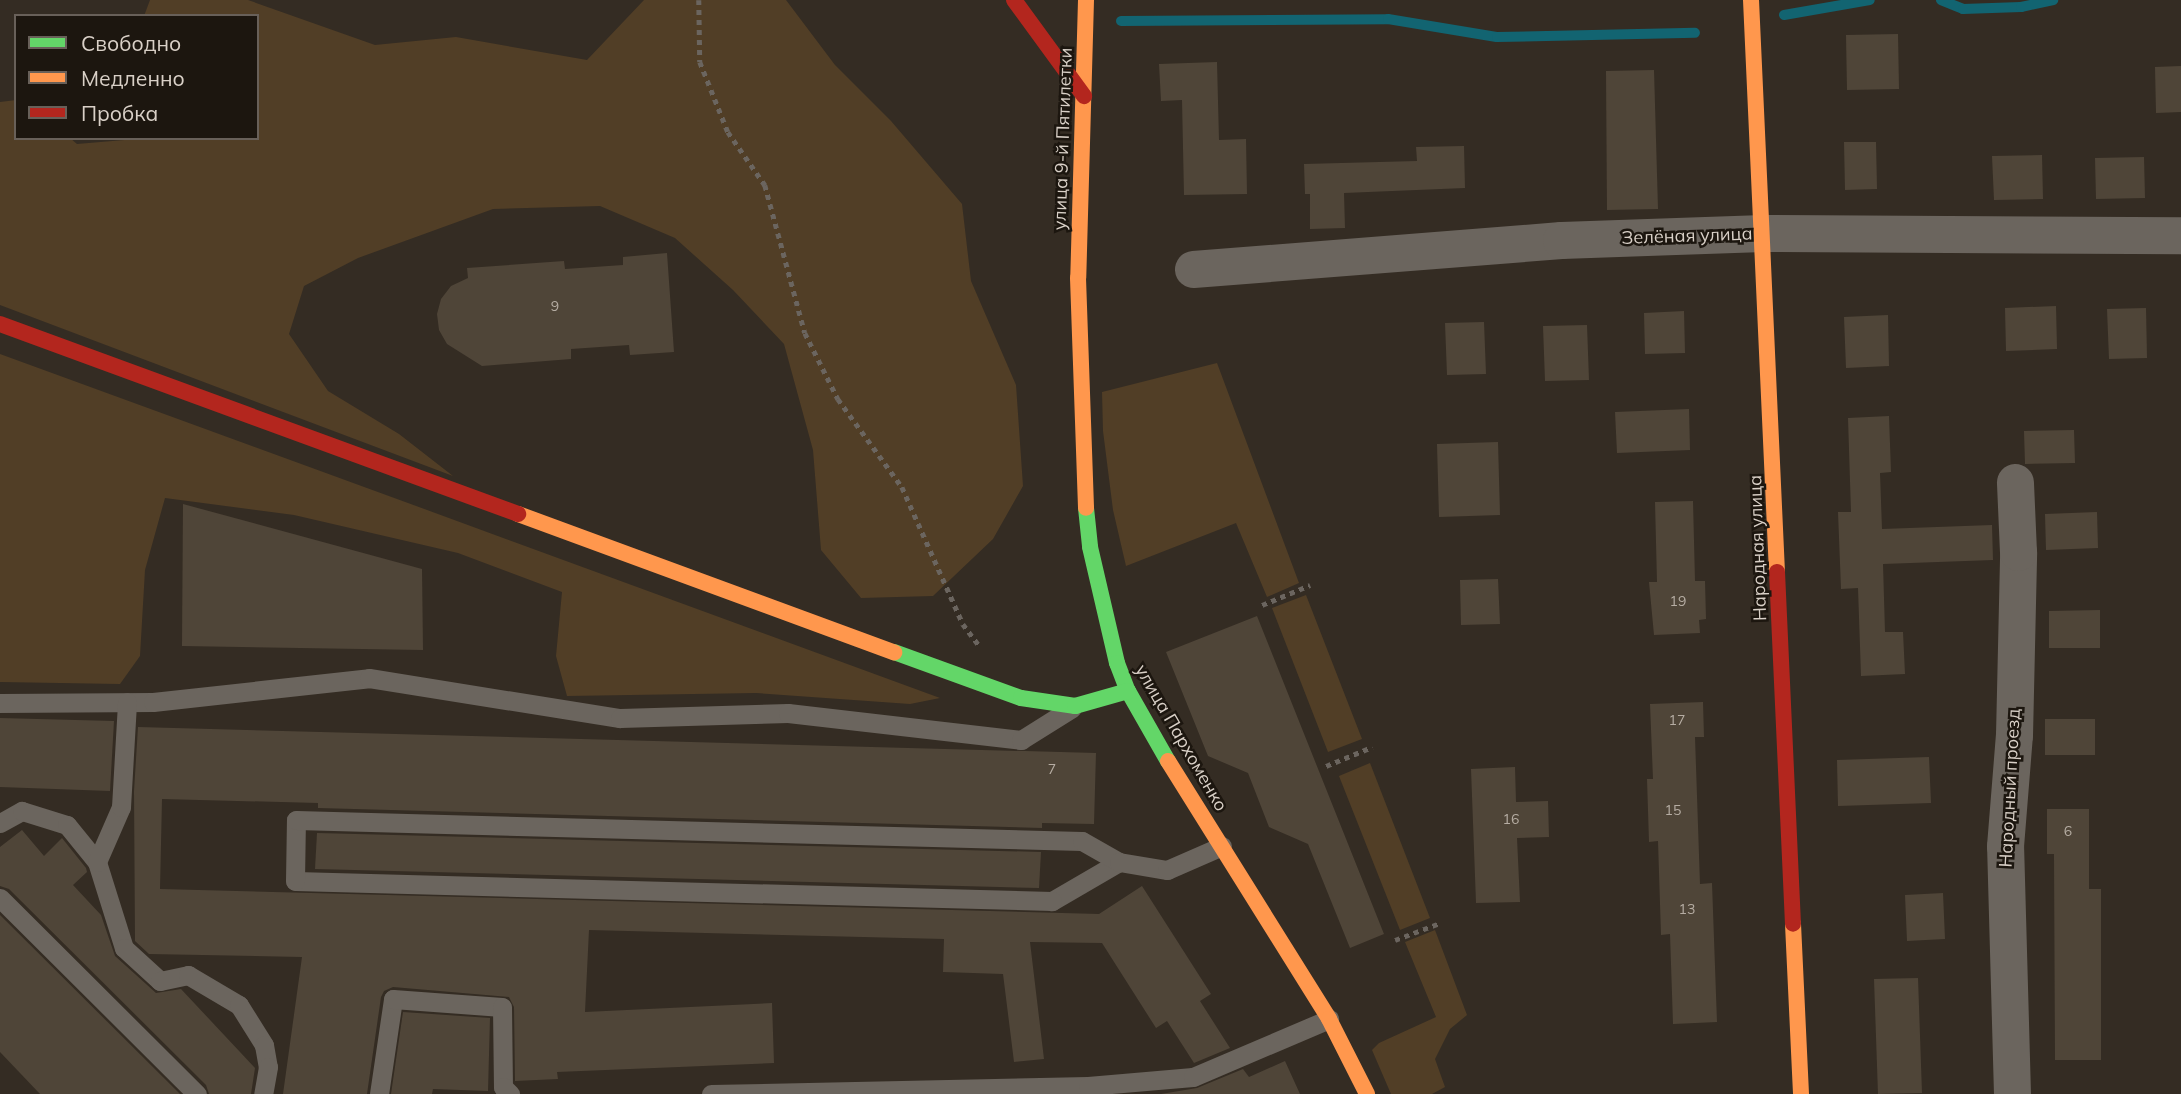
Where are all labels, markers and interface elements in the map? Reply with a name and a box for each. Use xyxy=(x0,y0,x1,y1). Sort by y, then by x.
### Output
legend xyxy=(14,14,259,140)
text: Свободно xyxy=(81,30,181,56)
street label: улица 9-й Пятилетки xyxy=(1049,47,1077,231)
text: Медленно xyxy=(81,65,185,91)
text: Пробка xyxy=(81,100,158,126)
street label: Зелёная улица xyxy=(1621,223,1753,249)
house number: 9 xyxy=(551,298,559,314)
street label: Народная улица xyxy=(1745,475,1771,621)
house number: 19 xyxy=(1670,593,1686,609)
street label: улица Пархоменко xyxy=(1130,661,1232,815)
street label: Народный проезд xyxy=(1995,708,2025,868)
house number: 17 xyxy=(1669,712,1685,728)
house number: 7 xyxy=(1048,761,1056,777)
house number: 15 xyxy=(1665,802,1681,818)
house number: 16 xyxy=(1503,811,1519,827)
house number: 6 xyxy=(2064,823,2072,839)
house number: 13 xyxy=(1679,901,1695,917)

